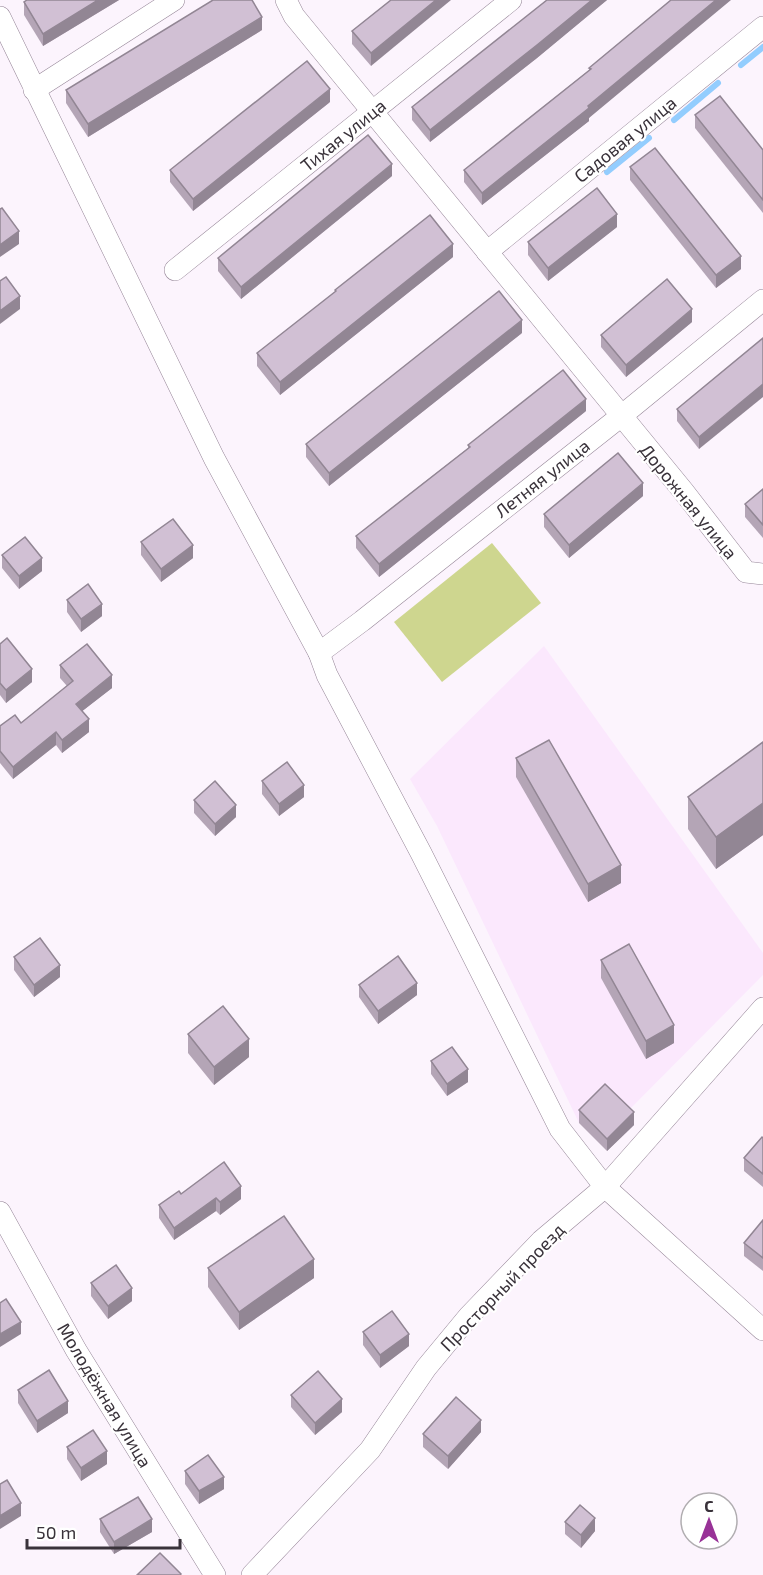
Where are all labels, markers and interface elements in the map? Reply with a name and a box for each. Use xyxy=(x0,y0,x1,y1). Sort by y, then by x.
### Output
street label: Садовая улица xyxy=(570,91,680,187)
street label: Тихая улица xyxy=(296,94,390,176)
street label: Летняя улица xyxy=(490,434,594,522)
street label: Дорожная улица xyxy=(636,439,742,563)
street label: Просторный проезд xyxy=(435,1218,569,1356)
street label: Молодёжная улица xyxy=(53,1319,157,1471)
north arrow xyxy=(679,1491,739,1551)
text: С xyxy=(704,1496,714,1515)
scale bar xyxy=(27,1512,180,1550)
text: 50 m xyxy=(36,1521,76,1543)

